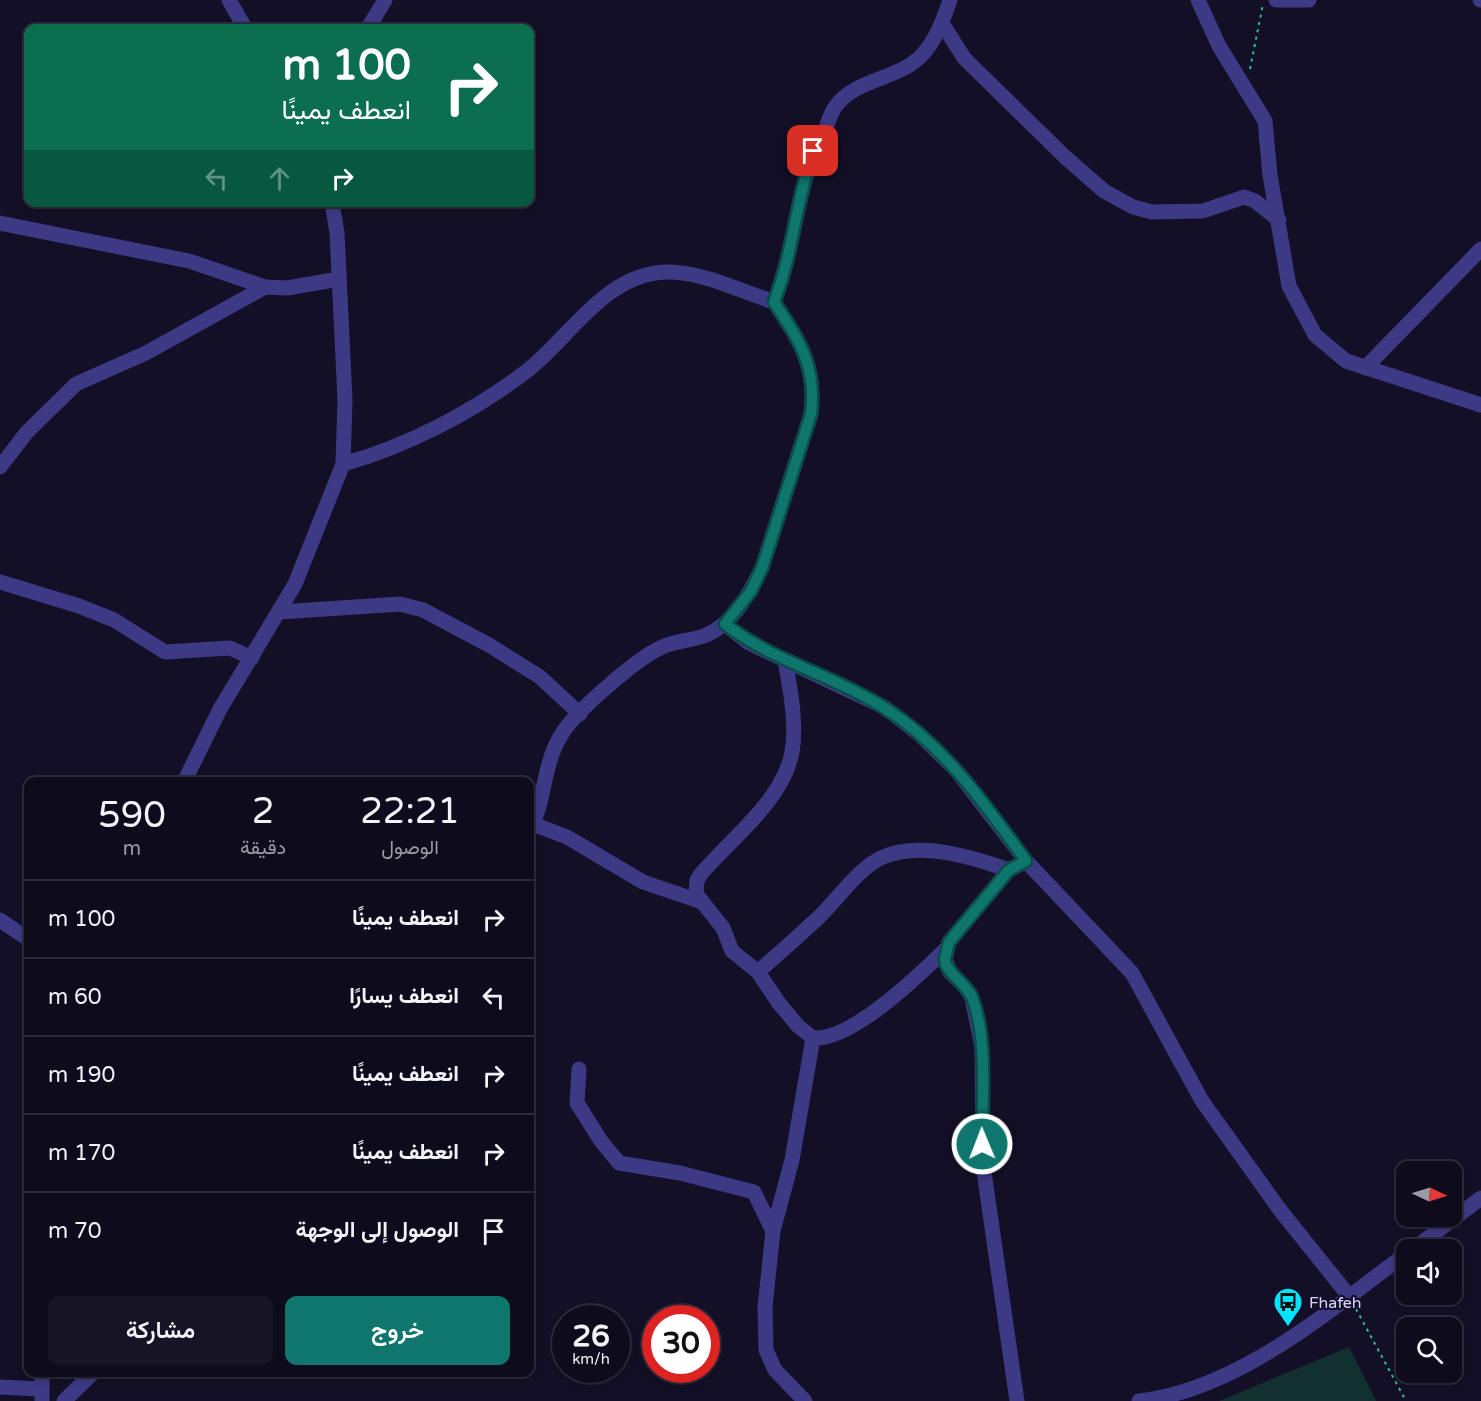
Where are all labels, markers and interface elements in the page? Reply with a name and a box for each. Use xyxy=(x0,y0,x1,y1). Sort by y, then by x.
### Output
text: 100 m xyxy=(282,40,411,91)
icon: right xyxy=(432,48,510,126)
text: انعطف يمينًا xyxy=(281,94,411,127)
pin xyxy=(787,125,838,176)
icon: arrive xyxy=(796,134,829,167)
icon: left xyxy=(200,162,233,195)
icon: ahead xyxy=(263,162,296,195)
icon: right xyxy=(326,162,359,195)
text: 2 xyxy=(252,790,274,833)
text: 22:21 xyxy=(360,790,460,833)
text: 590 xyxy=(98,794,166,837)
text: دقيقة xyxy=(240,836,286,860)
text: الوصول xyxy=(381,836,439,860)
text: m xyxy=(123,837,141,861)
icon: right xyxy=(477,903,510,936)
text: انعطف يمينًا xyxy=(352,905,459,931)
text: 100 m xyxy=(48,906,115,932)
icon: left xyxy=(477,981,510,1014)
text: انعطف يسارًا xyxy=(349,983,459,1009)
text: 60 m xyxy=(48,984,102,1010)
icon: right xyxy=(477,1059,510,1092)
text: انعطف يمينًا xyxy=(352,1061,459,1087)
text: 190 m xyxy=(48,1062,115,1088)
position arrow xyxy=(950,1112,1014,1176)
icon: right xyxy=(477,1137,510,1170)
text: انعطف يمينًا xyxy=(352,1139,459,1165)
text: 170 m xyxy=(48,1140,115,1166)
north arrow xyxy=(1396,1161,1462,1227)
map controls xyxy=(1396,1161,1462,1383)
icon: arrive xyxy=(477,1215,510,1248)
text: الوصول إلى الوجهة xyxy=(295,1217,459,1243)
text: 70 m xyxy=(48,1218,102,1244)
button: sound xyxy=(1396,1239,1462,1305)
bus stop icon: Fhafeh xyxy=(1272,1286,1304,1328)
place label: Fhafeh xyxy=(1309,1293,1362,1313)
button: مشاركة xyxy=(48,1296,273,1365)
button: خروج xyxy=(285,1296,510,1365)
speed limit sign: 30 xyxy=(642,1305,720,1383)
button: search xyxy=(1396,1317,1462,1383)
text: 26 xyxy=(572,1318,610,1355)
text: km/h xyxy=(572,1350,610,1368)

